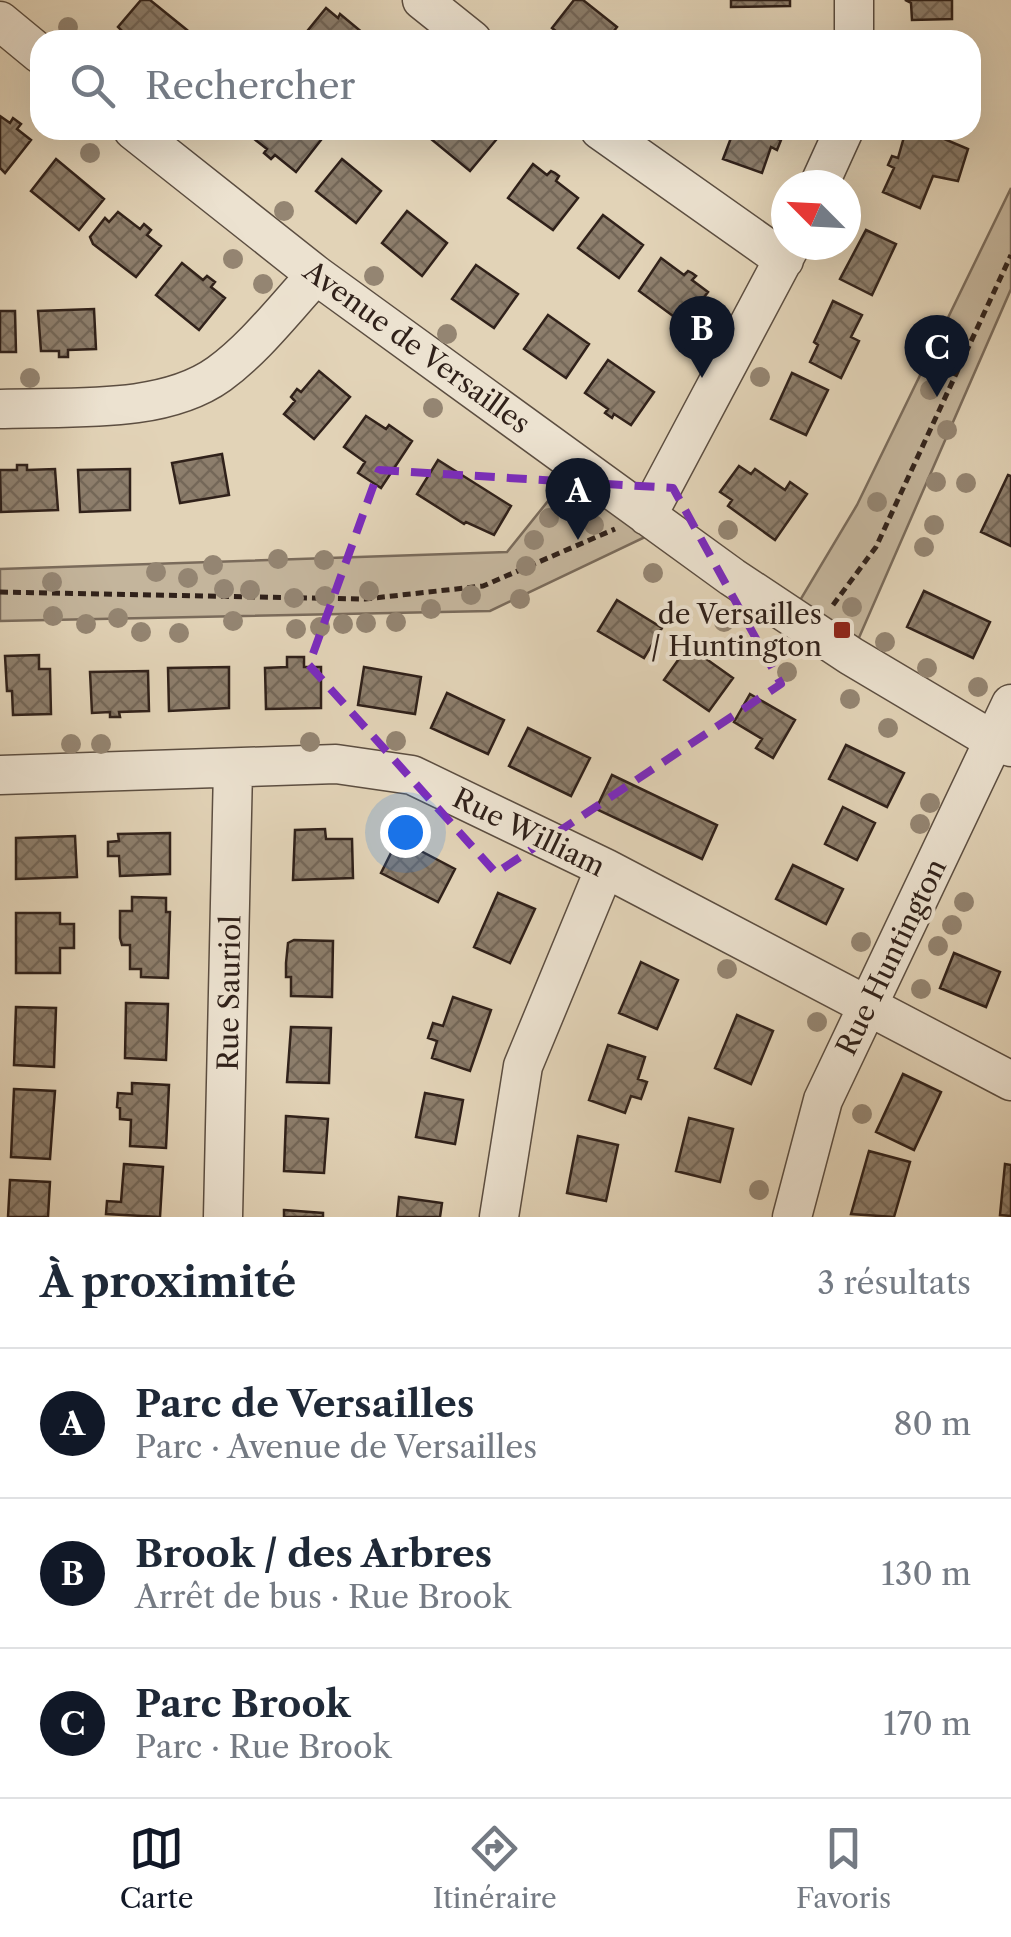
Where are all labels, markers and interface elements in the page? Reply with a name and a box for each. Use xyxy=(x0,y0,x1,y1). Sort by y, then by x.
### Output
search box xyxy=(30,30,981,140)
icon: search xyxy=(65,58,120,113)
text: Rechercher xyxy=(145,62,355,109)
north arrow xyxy=(771,170,861,260)
street label: Avenue de Versailles xyxy=(296,253,537,440)
pin: B xyxy=(670,296,734,378)
pin: C xyxy=(904,314,970,397)
pin: A xyxy=(546,458,610,540)
place label: de Versailles / Huntington xyxy=(651,597,822,663)
marker: de Versailles / Huntington xyxy=(831,619,853,641)
street label: Rue William xyxy=(447,781,611,883)
your location xyxy=(380,807,431,858)
street label: Rue Huntington xyxy=(829,853,953,1061)
street label: Rue Sauriol xyxy=(211,915,247,1071)
text: À proximité xyxy=(40,1256,296,1308)
text: 3 résultats xyxy=(817,1263,971,1302)
text: Parc de Versailles xyxy=(135,1380,474,1427)
text: A xyxy=(60,1404,85,1443)
text: 80 m xyxy=(893,1404,971,1443)
text: Parc · Avenue de Versailles xyxy=(135,1427,537,1466)
text: Brook / des Arbres xyxy=(135,1530,492,1577)
text: B xyxy=(61,1554,84,1593)
text: 130 m xyxy=(881,1554,971,1593)
text: Arrêt de bus · Rue Brook xyxy=(135,1577,511,1616)
text: Parc Brook xyxy=(135,1680,351,1727)
text: C xyxy=(60,1704,85,1743)
text: 170 m xyxy=(883,1704,971,1743)
text: Parc · Rue Brook xyxy=(135,1727,391,1766)
tab: Carte xyxy=(120,1821,193,1915)
tab: Itinéraire xyxy=(433,1821,557,1915)
tab: Favoris xyxy=(796,1821,891,1915)

